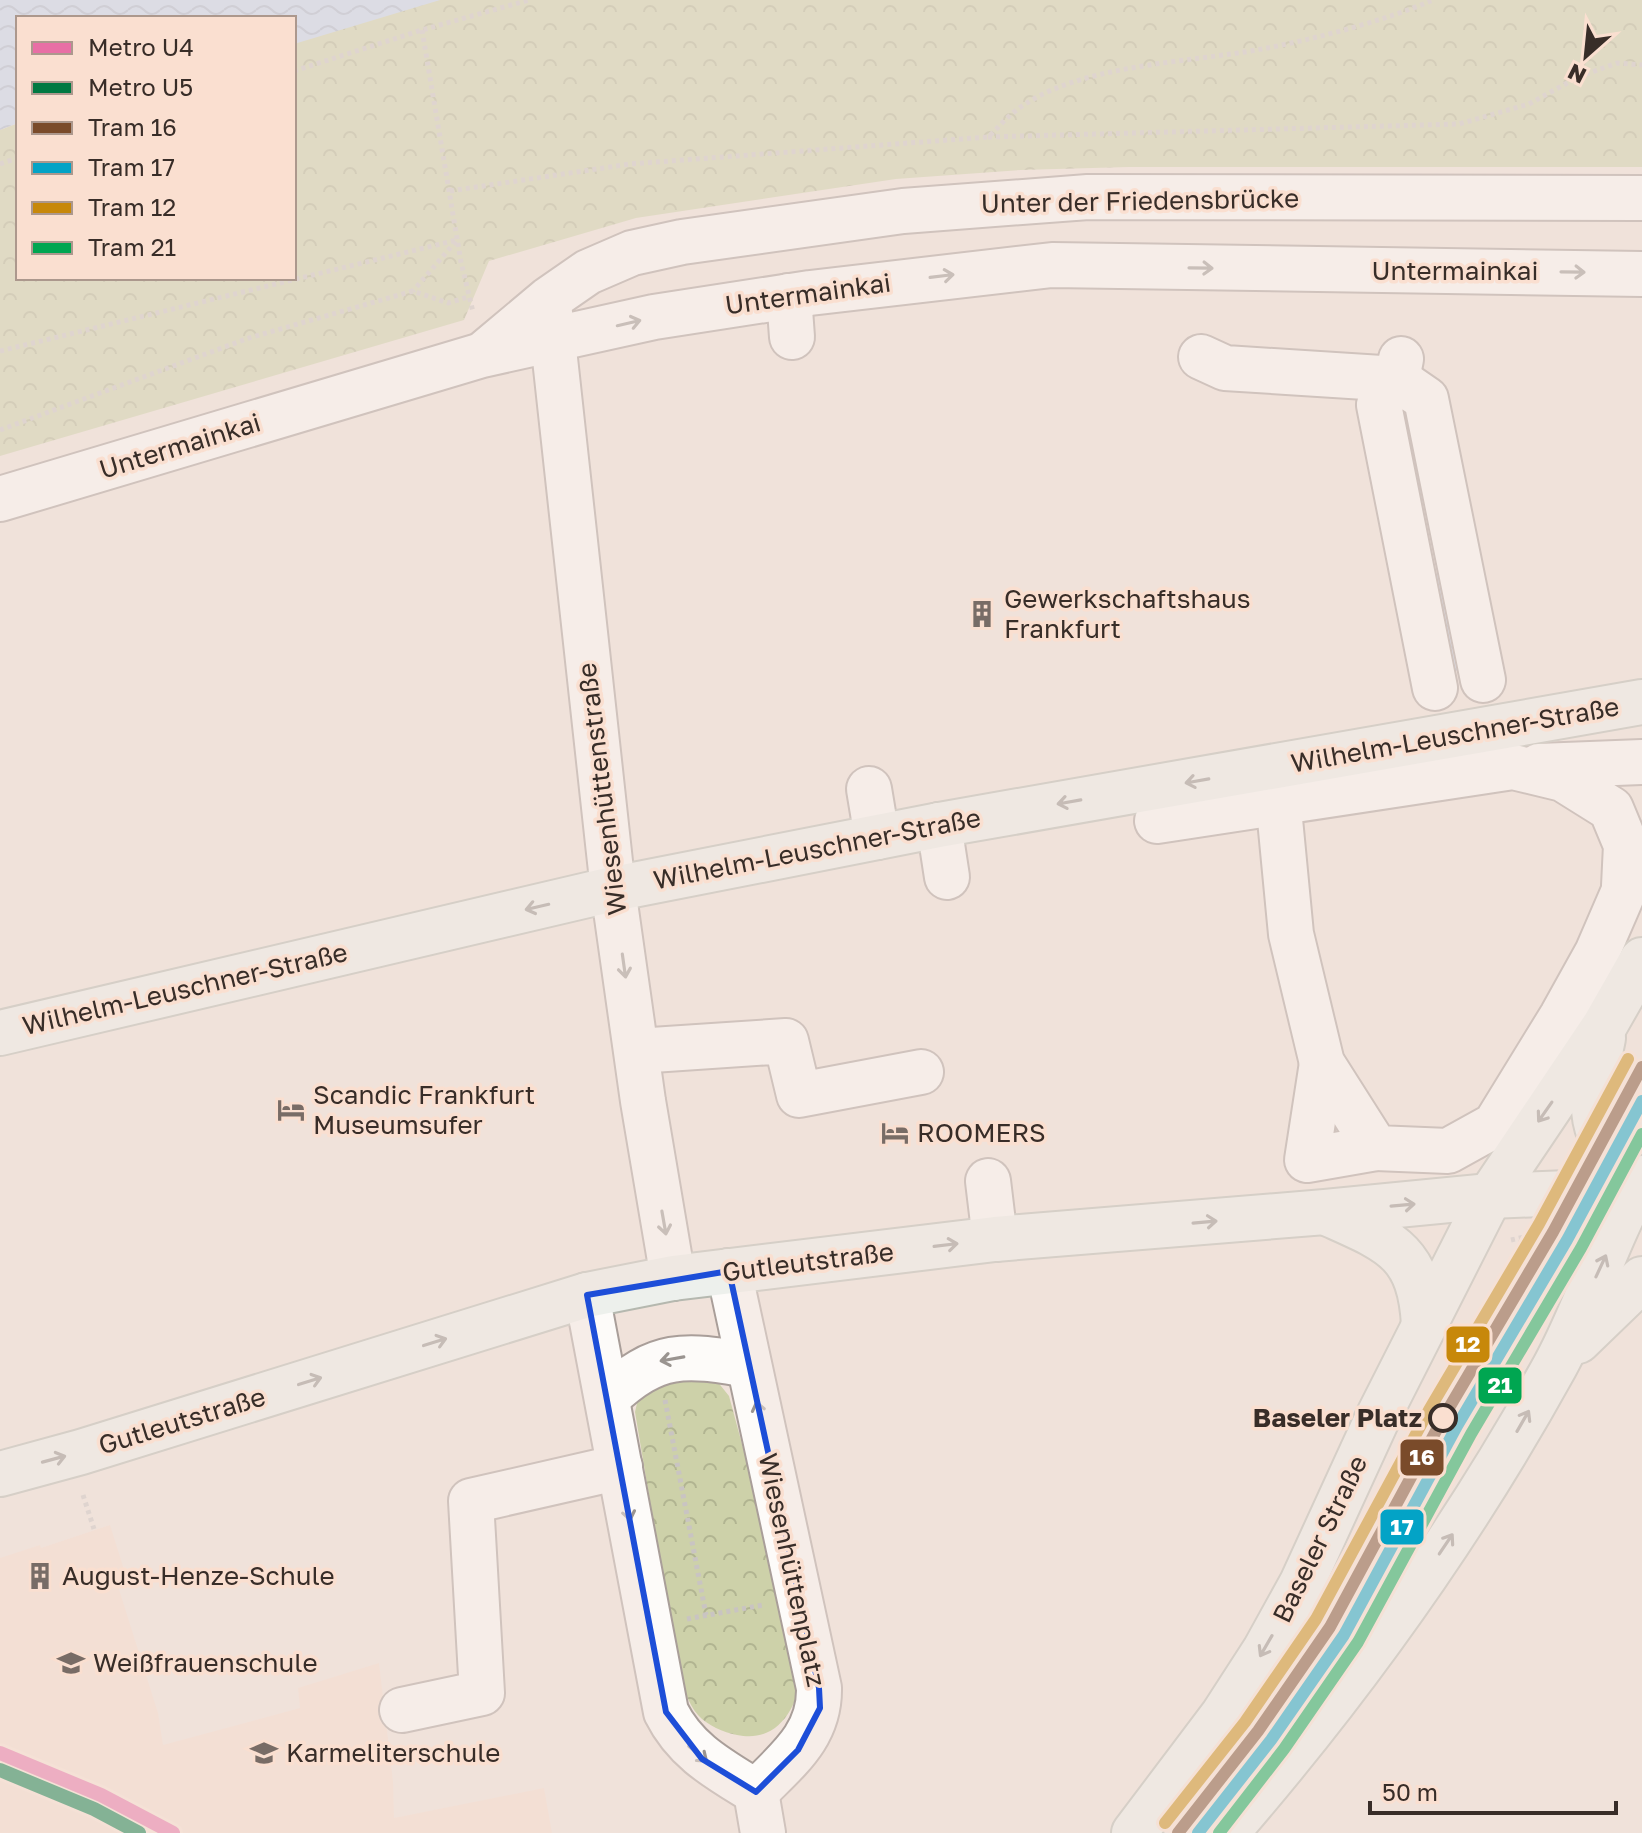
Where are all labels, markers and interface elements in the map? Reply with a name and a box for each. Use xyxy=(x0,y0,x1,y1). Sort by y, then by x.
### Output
legend xyxy=(16,16,296,280)
north arrow xyxy=(1546,16,1626,96)
text: Metro U4 xyxy=(88,32,194,61)
text: N xyxy=(1563,58,1590,90)
text: Metro U5 xyxy=(88,72,193,101)
text: Tram 16 xyxy=(88,112,177,141)
text: Tram 17 xyxy=(88,152,175,181)
street label: Unter der Friedensbrücke xyxy=(981,182,1299,219)
text: Tram 12 xyxy=(88,192,176,221)
text: Tram 21 xyxy=(88,232,176,261)
street label: Untermainkai xyxy=(1371,255,1539,286)
one-way arrow xyxy=(1187,260,1214,275)
one-way arrow xyxy=(1559,264,1586,280)
street label: Untermainkai xyxy=(723,267,893,320)
one-way arrow xyxy=(928,268,954,283)
one-way arrow xyxy=(616,315,642,330)
street label: Untermainkai xyxy=(95,406,264,485)
place label: Gewerkschaftshaus Frankfurt xyxy=(1004,583,1251,644)
building icon: Gewerkschaftshaus Frankfurt xyxy=(967,599,997,629)
street label: Wiesenhüttenstraße xyxy=(571,661,632,917)
street label: Wilhelm-Leuschner-Straße xyxy=(1288,690,1621,779)
one-way arrow xyxy=(1185,774,1210,789)
one-way arrow xyxy=(1057,796,1082,811)
street label: Wilhelm-Leuschner-Straße xyxy=(651,802,983,895)
one-way arrow xyxy=(524,900,550,915)
street label: Wilhelm-Leuschner-Straße xyxy=(19,936,350,1041)
one-way arrow xyxy=(617,953,632,978)
place label: Scandic Frankfurt Museumsufer xyxy=(313,1079,535,1140)
hotel icon: Scandic Frankfurt Museumsufer xyxy=(276,1095,306,1125)
one-way arrow xyxy=(1537,1101,1553,1123)
place label: ROOMERS xyxy=(917,1117,1046,1148)
hotel icon: ROOMERS xyxy=(880,1118,910,1148)
one-way arrow xyxy=(1389,1197,1416,1212)
one-way arrow xyxy=(657,1210,672,1235)
one-way arrow xyxy=(1191,1214,1218,1229)
street label: Gutleutstraße xyxy=(720,1236,896,1287)
one-way arrow xyxy=(933,1237,958,1252)
one-way arrow xyxy=(1594,1254,1609,1278)
line badge: 12 xyxy=(1445,1325,1491,1364)
text: 12 xyxy=(1456,1330,1480,1357)
one-way arrow xyxy=(421,1334,447,1349)
one-way arrow xyxy=(660,1353,685,1368)
line badge: 21 xyxy=(1477,1366,1523,1405)
text: 21 xyxy=(1488,1371,1512,1398)
one-way arrow xyxy=(297,1373,322,1387)
street label: Gutleutstraße xyxy=(95,1380,269,1461)
one-way arrow xyxy=(751,1401,766,1426)
place label: Baseler Platz xyxy=(1253,1402,1422,1433)
marker: Baseler Platz xyxy=(1429,1404,1457,1432)
one-way arrow xyxy=(1515,1410,1531,1433)
line badge: 16 xyxy=(1399,1438,1445,1477)
text: 16 xyxy=(1409,1443,1435,1470)
street label: Wiesenhüttenplatz xyxy=(753,1450,832,1690)
street label: Baseler Straße xyxy=(1266,1450,1373,1627)
one-way arrow xyxy=(40,1451,66,1466)
one-way arrow xyxy=(621,1496,636,1521)
line badge: 17 xyxy=(1379,1508,1425,1546)
text: 17 xyxy=(1390,1513,1414,1540)
one-way arrow xyxy=(1438,1534,1454,1556)
place label: August-Henze-Schule xyxy=(62,1560,335,1591)
building icon: August-Henze-Schule xyxy=(25,1561,55,1591)
one-way arrow xyxy=(1258,1634,1274,1657)
place label: Weißfrauenschule xyxy=(93,1647,317,1678)
school or university icon: Weißfrauenschule xyxy=(56,1648,86,1678)
place label: Karmeliterschule xyxy=(286,1737,500,1768)
school or university icon: Karmeliterschule xyxy=(249,1738,279,1768)
one-way arrow xyxy=(687,1745,708,1763)
scale bar xyxy=(1370,1765,1616,1815)
text: 50 m xyxy=(1382,1777,1438,1806)

